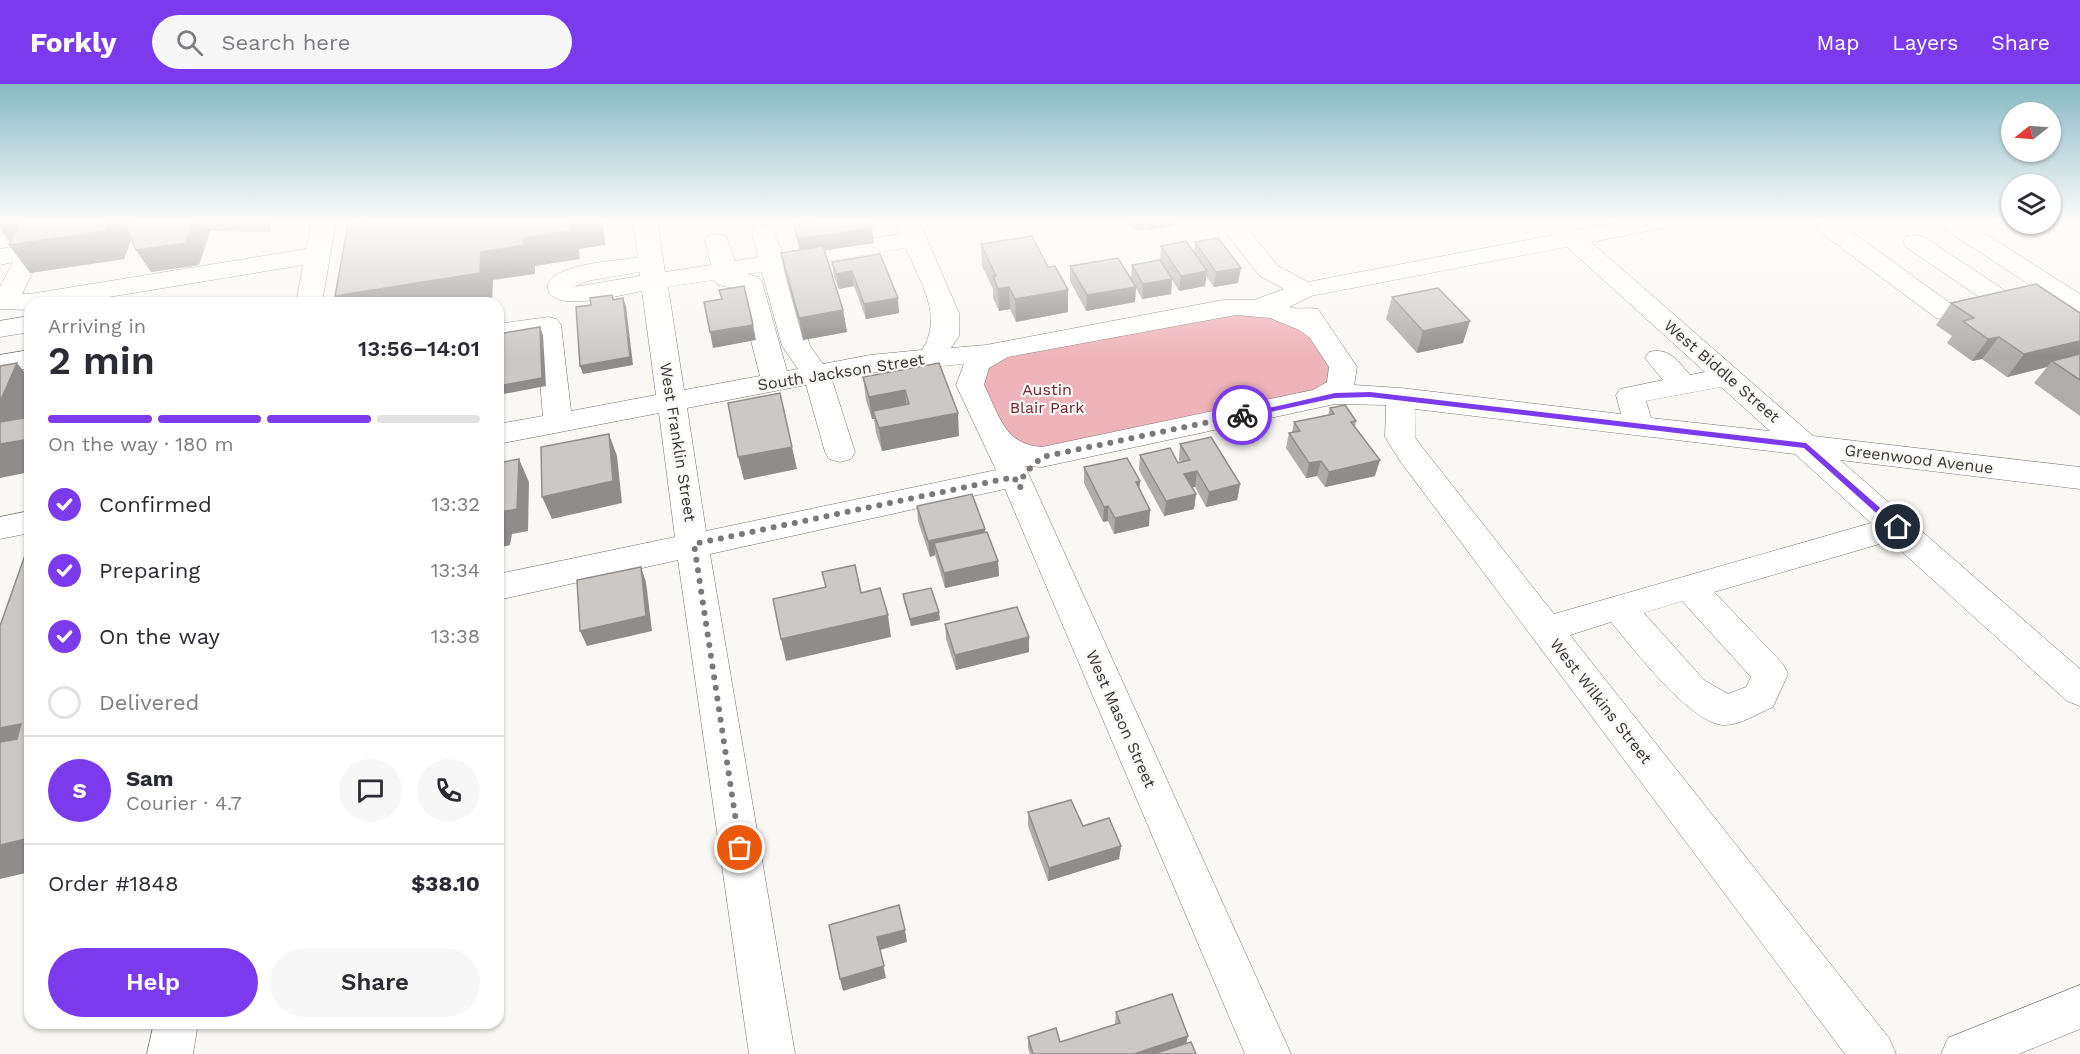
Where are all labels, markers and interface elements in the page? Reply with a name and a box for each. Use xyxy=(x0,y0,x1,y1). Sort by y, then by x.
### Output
search box xyxy=(152,15,572,69)
text: Forkly xyxy=(30,26,116,59)
icon: search xyxy=(173,26,206,59)
text: Search here xyxy=(221,30,350,55)
text: Map xyxy=(1816,30,1859,55)
text: Layers xyxy=(1892,30,1958,55)
text: Share xyxy=(1991,30,2050,55)
north arrow xyxy=(2001,102,2061,162)
map controls xyxy=(2001,102,2061,234)
button: layers xyxy=(2001,174,2061,234)
text: Arriving in xyxy=(48,314,146,338)
street label: West Biddle Street xyxy=(1660,316,1784,427)
text: 13:56–14:01 xyxy=(358,336,480,361)
text: 2 min xyxy=(48,338,155,383)
street label: South Jackson Street xyxy=(756,349,926,395)
street label: West Franklin Street xyxy=(656,361,700,523)
park label: Austin Blair Park xyxy=(1010,380,1084,417)
courier xyxy=(1212,385,1272,445)
icon: bike xyxy=(1226,399,1259,432)
text: On the way · 180 m xyxy=(48,432,234,456)
street label: Greenwood Avenue xyxy=(1843,440,1995,478)
icon: check xyxy=(48,488,81,521)
text: Confirmed xyxy=(99,492,212,517)
text: 13:32 xyxy=(431,492,480,516)
pin xyxy=(1872,501,1923,552)
icon: home xyxy=(1881,510,1914,543)
icon: check xyxy=(48,554,81,587)
text: Preparing xyxy=(99,558,200,583)
text: 13:34 xyxy=(431,558,480,582)
icon: check xyxy=(48,620,81,653)
text: On the way xyxy=(99,624,220,649)
text: 13:38 xyxy=(431,624,480,648)
street label: West Wilkins Street xyxy=(1546,634,1656,768)
street label: West Mason Street xyxy=(1082,647,1160,791)
text: Delivered xyxy=(99,690,199,715)
button: chat xyxy=(339,759,402,822)
button: phone xyxy=(417,759,480,822)
text: Sam xyxy=(126,766,174,791)
text: S xyxy=(72,778,87,803)
text: Courier · 4.7 xyxy=(126,791,242,815)
pin xyxy=(714,822,765,873)
icon: bag xyxy=(723,831,756,864)
text: Order #1848 xyxy=(48,871,179,896)
text: $38.10 xyxy=(411,871,480,896)
button: Help xyxy=(48,948,258,1017)
button: Share xyxy=(270,948,480,1017)

